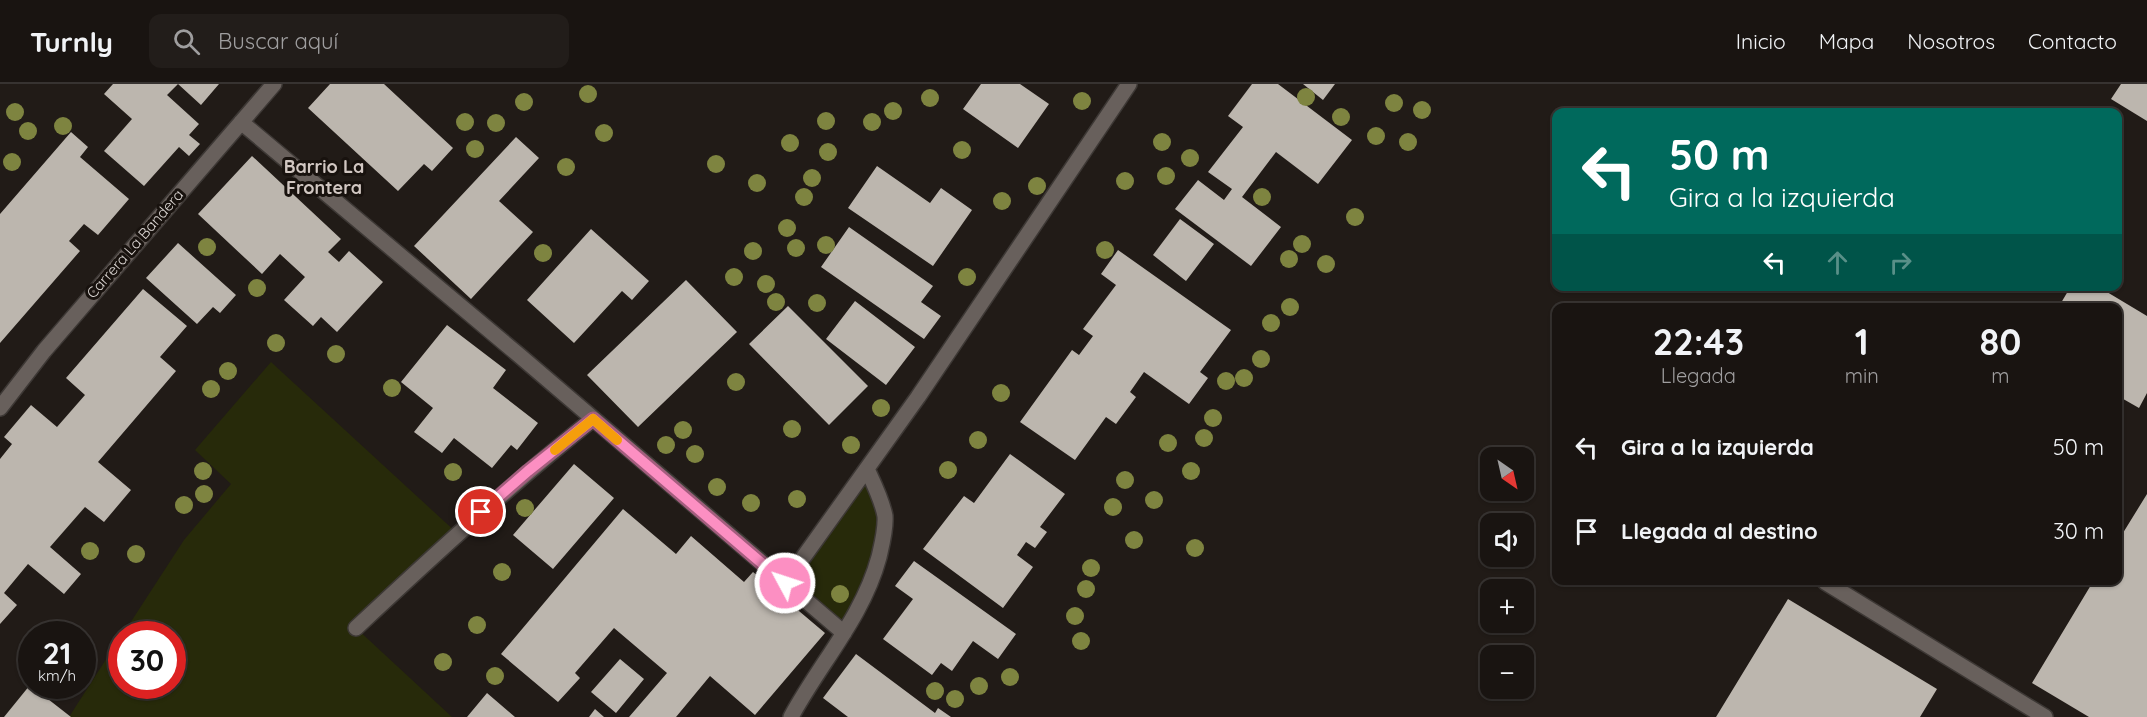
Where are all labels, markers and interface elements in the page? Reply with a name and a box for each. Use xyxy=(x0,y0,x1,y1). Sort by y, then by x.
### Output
search box xyxy=(149,14,569,68)
text: Turnly xyxy=(30,24,113,59)
icon: search xyxy=(170,25,203,58)
text: Buscar aquí xyxy=(218,27,338,55)
text: Inicio xyxy=(1736,28,1786,54)
text: Mapa xyxy=(1819,28,1874,54)
text: Nosotros xyxy=(1907,28,1995,54)
text: Contacto xyxy=(2028,28,2117,54)
text: 50 m xyxy=(1669,128,1769,181)
icon: left xyxy=(1570,132,1648,210)
district label: Barrio La Frontera xyxy=(284,155,364,199)
text: Gira a la izquierda xyxy=(1669,180,1895,214)
street label: Carrera La Bandera xyxy=(82,185,187,302)
icon: left xyxy=(1758,246,1791,279)
icon: ahead xyxy=(1821,246,1854,279)
icon: right xyxy=(1884,246,1917,279)
text: 22:43 xyxy=(1653,319,1744,364)
text: 1 xyxy=(1855,319,1869,364)
text: 80 xyxy=(1979,319,2021,364)
text: Llegada xyxy=(1661,363,1736,388)
text: min xyxy=(1845,363,1879,388)
text: m xyxy=(1991,363,2010,388)
icon: left xyxy=(1570,431,1603,464)
text: Gira a la izquierda xyxy=(1621,433,1814,461)
text: 50 m xyxy=(2053,433,2104,461)
north arrow xyxy=(1480,447,1534,501)
map controls xyxy=(1480,447,1534,699)
pin xyxy=(455,486,506,537)
icon: arrive xyxy=(464,495,497,528)
button: sound xyxy=(1480,513,1534,567)
icon: arrive xyxy=(1570,515,1603,548)
text: Llegada al destino xyxy=(1621,517,1818,545)
text: 30 m xyxy=(2053,517,2104,545)
position arrow xyxy=(753,551,817,615)
button: + xyxy=(1480,579,1534,633)
speed limit sign: 30 xyxy=(108,621,186,699)
text: 21 xyxy=(43,634,71,672)
button: − xyxy=(1480,645,1534,699)
text: km/h xyxy=(38,666,76,685)

